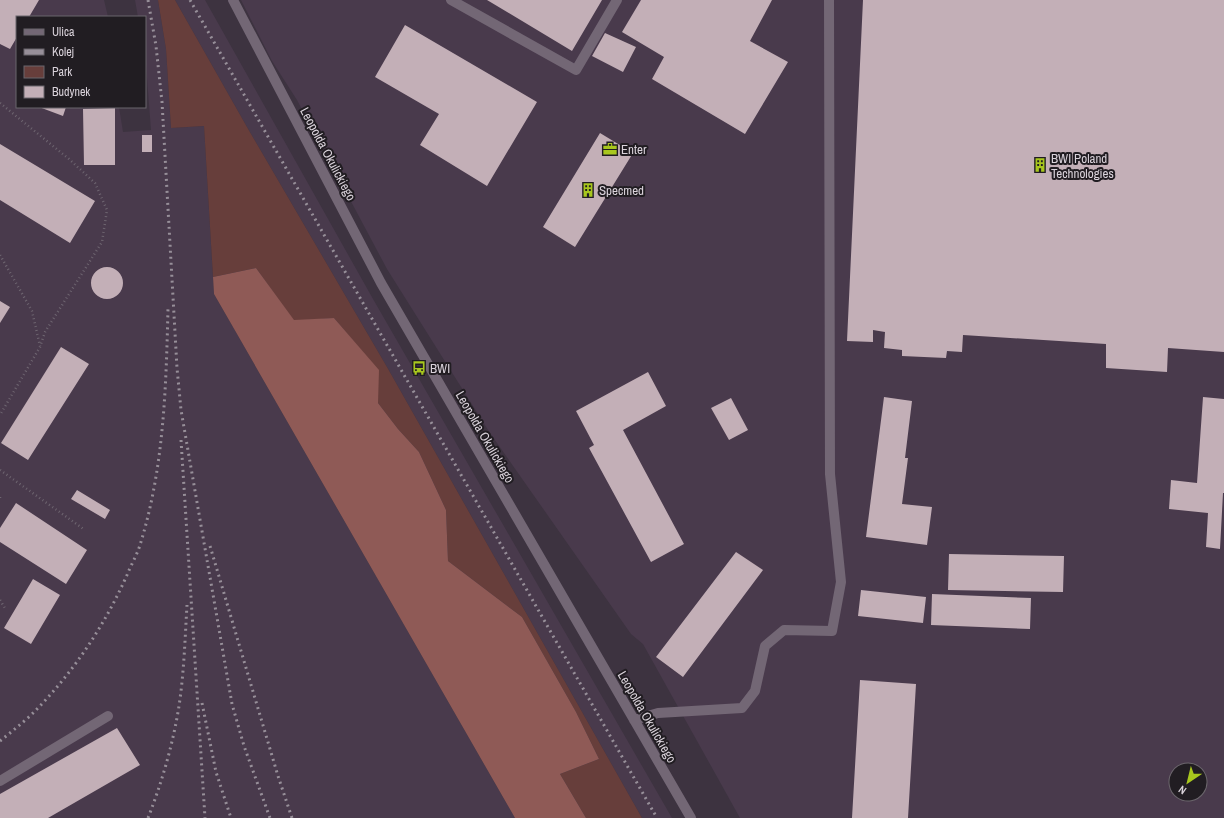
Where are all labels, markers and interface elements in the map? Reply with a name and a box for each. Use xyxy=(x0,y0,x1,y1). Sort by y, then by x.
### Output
legend xyxy=(16,16,146,108)
text: Ulica xyxy=(52,24,75,40)
text: Kolej xyxy=(52,44,74,60)
text: Park xyxy=(52,64,72,80)
text: Budynek xyxy=(52,84,90,100)
street label: Leopolda Okulickiego xyxy=(296,104,360,204)
office icon: Enter xyxy=(602,141,618,157)
place label: Enter xyxy=(621,141,647,158)
place label: BWI Poland Technologies xyxy=(1051,150,1114,182)
building icon: BWI Poland Technologies xyxy=(1032,157,1048,173)
building icon: Specmed xyxy=(580,182,596,198)
place label: Specmed xyxy=(599,182,644,199)
bus stop icon: BWI xyxy=(411,360,427,376)
place label: BWI xyxy=(430,360,450,377)
street label: Leopolda Okulickiego xyxy=(452,388,518,486)
street label: Leopolda Okulickiego xyxy=(614,668,680,766)
north arrow xyxy=(1168,762,1208,802)
text: N xyxy=(1176,783,1189,798)

